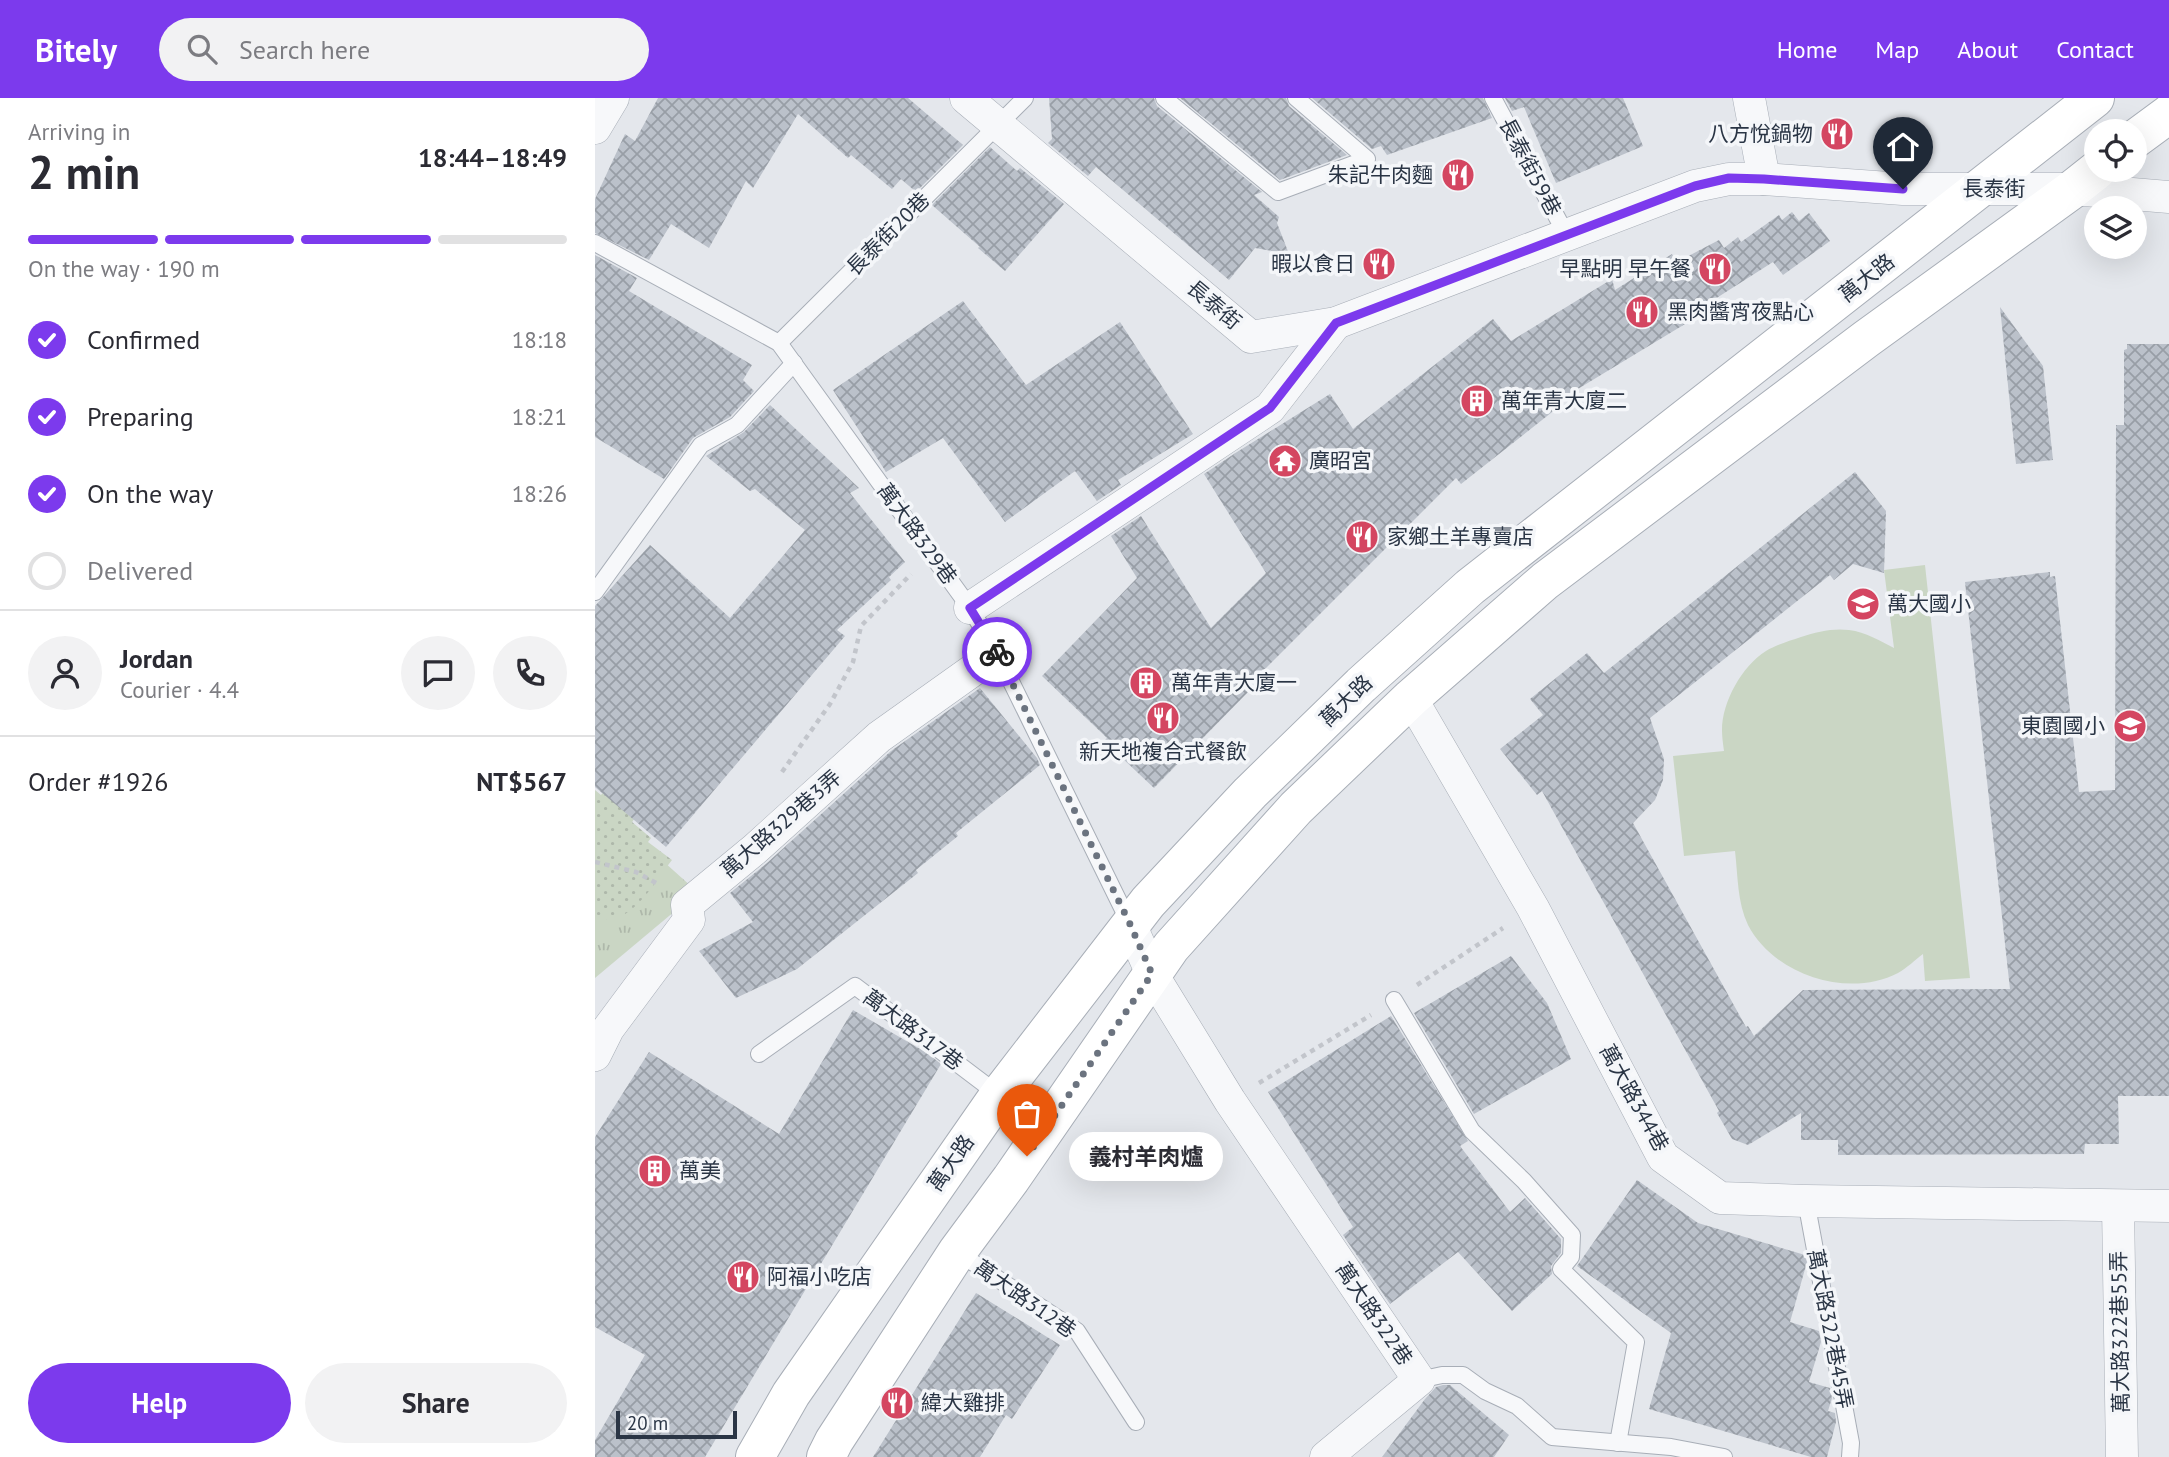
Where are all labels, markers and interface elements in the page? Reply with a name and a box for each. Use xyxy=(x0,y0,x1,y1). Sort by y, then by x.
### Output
search box xyxy=(159,18,649,81)
text: Bitely xyxy=(35,28,117,71)
icon: search xyxy=(183,30,221,68)
text: Search here xyxy=(239,33,370,66)
text: Home xyxy=(1777,34,1837,65)
text: Map xyxy=(1875,34,1919,65)
text: About xyxy=(1957,34,2018,65)
text: Contact xyxy=(2056,34,2134,65)
street label: 長泰街59巷 xyxy=(1493,113,1567,220)
restaurant icon: 八方悅鍋物 xyxy=(1818,115,1856,153)
text: Arriving in xyxy=(28,117,130,146)
pin xyxy=(1873,117,1933,189)
map controls xyxy=(2084,119,2147,259)
button: locate xyxy=(2084,119,2147,182)
place label: 八方悅鍋物 xyxy=(1708,120,1813,147)
icon: home xyxy=(1884,128,1922,166)
text: 18:44–18:49 xyxy=(418,141,567,174)
text: 2 min xyxy=(28,142,140,202)
restaurant icon: 朱記牛肉麵 xyxy=(1439,156,1477,194)
place label: 朱記牛肉麵 xyxy=(1328,161,1433,188)
street label: 長泰街 xyxy=(1963,175,2026,202)
street label: 長泰街20巷 xyxy=(840,186,935,281)
button: layers xyxy=(2084,196,2147,259)
restaurant icon: 暇以食日 xyxy=(1360,245,1398,283)
street label: 萬大路 xyxy=(1834,248,1900,308)
place label: 暇以食日 xyxy=(1271,250,1355,277)
restaurant icon: 早點明 早午餐 xyxy=(1696,250,1734,288)
text: On the way · 190 m xyxy=(28,254,220,283)
place label: 早點明 早午餐 xyxy=(1559,255,1691,282)
street label: 長泰街 xyxy=(1182,274,1247,335)
restaurant icon: 黑肉醬宵夜點心 xyxy=(1623,293,1661,331)
place label: 黑肉醬宵夜點心 xyxy=(1667,298,1814,325)
icon: check xyxy=(28,321,66,359)
text: Confirmed xyxy=(87,323,200,356)
text: 18:18 xyxy=(512,325,567,354)
building icon: 萬年青大廈二 xyxy=(1458,382,1496,420)
place label: 萬年青大廈二 xyxy=(1501,387,1627,414)
icon: check xyxy=(28,398,66,436)
text: Preparing xyxy=(87,400,194,433)
text: 18:21 xyxy=(512,402,567,431)
temple icon: 廣昭宮 xyxy=(1266,442,1304,480)
place label: 廣昭宮 xyxy=(1309,447,1372,474)
icon: check xyxy=(28,475,66,513)
text: On the way xyxy=(87,477,213,510)
street label: 萬大路329巷 xyxy=(872,478,963,590)
text: 18:26 xyxy=(512,479,567,508)
restaurant icon: 家鄉土羊專賣店 xyxy=(1343,518,1381,556)
place label: 家鄉土羊專賣店 xyxy=(1387,523,1534,550)
text: Delivered xyxy=(87,554,193,587)
school or university icon: 萬大國小 xyxy=(1844,585,1882,623)
place label: 萬大國小 xyxy=(1887,590,1971,617)
courier xyxy=(962,617,1032,687)
icon: bike xyxy=(978,633,1016,671)
button: person xyxy=(28,636,102,710)
button: chat xyxy=(401,636,475,710)
button: phone xyxy=(493,636,567,710)
text: Jordan xyxy=(120,642,193,675)
building icon: 萬年青大廈一 xyxy=(1127,664,1165,702)
place label: 萬年青大廈一 xyxy=(1171,669,1297,696)
street label: 萬大路 xyxy=(1314,669,1378,732)
text: Courier · 4.4 xyxy=(120,675,239,704)
restaurant icon: 新天地複合式餐飲 xyxy=(1144,699,1182,737)
school or university icon: 東園國小 xyxy=(2111,707,2149,745)
place label: 東園國小 xyxy=(2021,712,2105,739)
place label: 新天地複合式餐飲 xyxy=(1079,738,1247,765)
street label: 萬大路329巷3弄 xyxy=(715,764,846,883)
text: Order #1926 xyxy=(28,765,168,798)
text: NT$567 xyxy=(476,765,567,798)
street label: 萬大路317巷 xyxy=(858,983,969,1076)
street label: 萬大路344巷 xyxy=(1594,1039,1675,1156)
pin xyxy=(997,1084,1057,1156)
icon: bag xyxy=(1008,1095,1046,1133)
street label: 萬大路 xyxy=(921,1129,980,1196)
callout: 義村羊肉爐 xyxy=(1069,1132,1223,1180)
text: 義村羊肉爐 xyxy=(1089,1142,1204,1171)
building icon: 萬美 xyxy=(636,1152,674,1190)
place label: 萬美 xyxy=(679,1157,721,1184)
street label: 萬大路322巷45弄 xyxy=(1802,1247,1859,1411)
street label: 萬大路322巷55弄 xyxy=(2105,1251,2134,1413)
street label: 萬大路312巷 xyxy=(969,1254,1082,1344)
street label: 萬大路322巷 xyxy=(1330,1257,1419,1370)
restaurant icon: 阿福小吃店 xyxy=(724,1258,762,1296)
place label: 阿福小吃店 xyxy=(767,1263,872,1290)
button: Help xyxy=(28,1363,291,1443)
button: Share xyxy=(305,1363,567,1443)
restaurant icon: 緯大雞排 xyxy=(878,1384,916,1422)
place label: 緯大雞排 xyxy=(921,1389,1005,1416)
scale bar xyxy=(616,1408,737,1440)
text: 20 m xyxy=(627,1411,668,1435)

